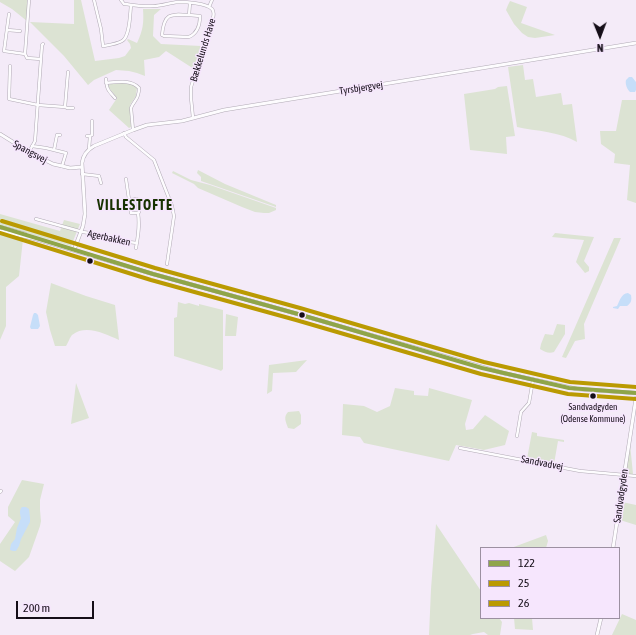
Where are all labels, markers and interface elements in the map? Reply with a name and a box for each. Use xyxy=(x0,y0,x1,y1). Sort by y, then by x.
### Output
north arrow xyxy=(580,16,620,56)
street label: Bækkelunds Have xyxy=(188,17,218,83)
text: N xyxy=(597,42,604,54)
street label: Tyrsbjergvej xyxy=(338,79,384,97)
street label: Spangsvej xyxy=(11,138,49,166)
district label: VILLESTOFTE xyxy=(97,198,173,214)
street label: Agerbakken xyxy=(86,228,132,248)
unlabelled marker xyxy=(85,256,95,266)
unlabelled marker xyxy=(297,310,307,320)
marker: Sandvadgyden (Odense Kommune) xyxy=(588,391,598,401)
place label: Sandvadgyden (Odense Kommune) xyxy=(560,402,626,423)
street label: Sandvadvej xyxy=(520,453,564,473)
street label: Sandvadgyden xyxy=(611,468,631,524)
legend xyxy=(480,547,620,619)
text: 122 xyxy=(518,556,535,570)
text: 25 xyxy=(518,576,529,590)
scale bar xyxy=(18,593,96,619)
text: 26 xyxy=(518,596,529,610)
text: 200 m xyxy=(23,601,50,615)

